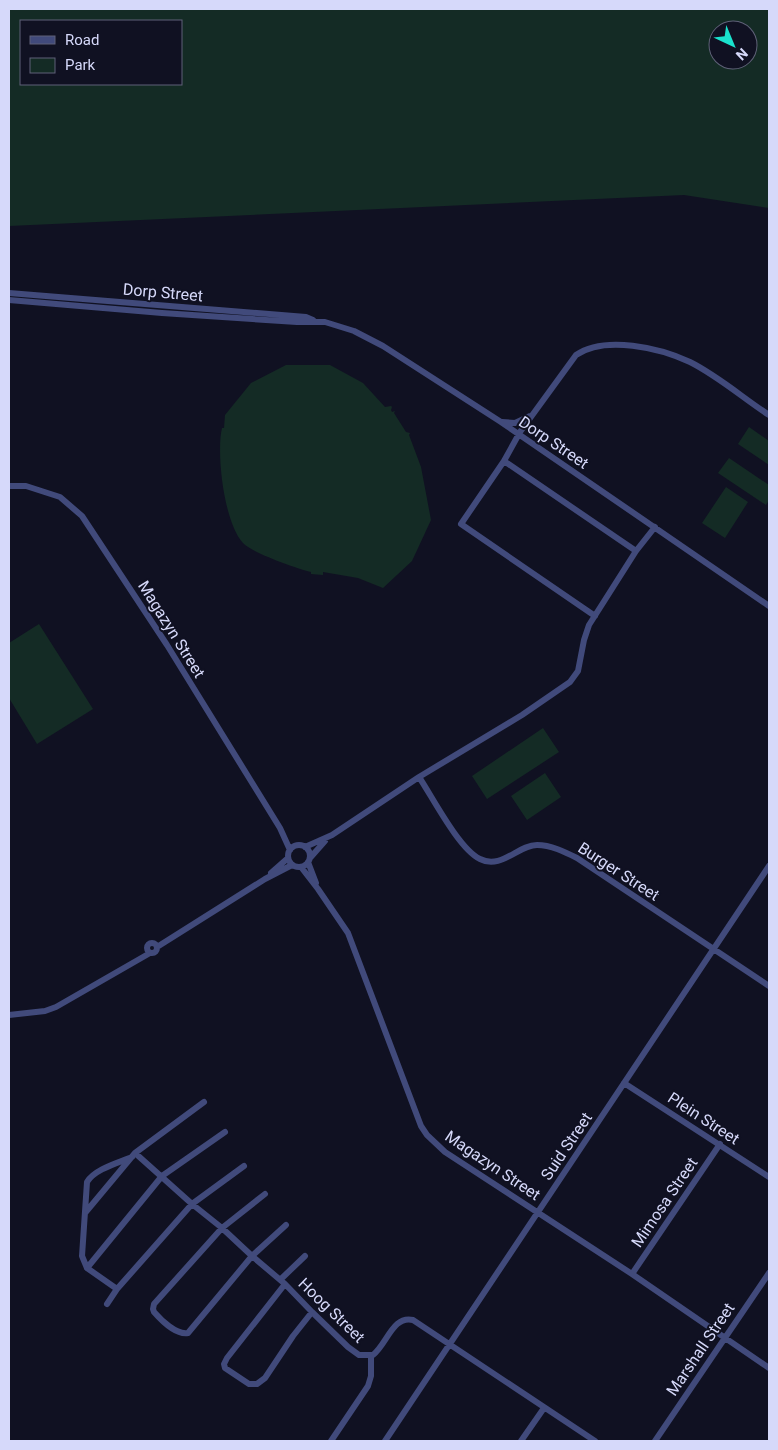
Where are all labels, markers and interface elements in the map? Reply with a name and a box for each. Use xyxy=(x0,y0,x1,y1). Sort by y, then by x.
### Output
legend xyxy=(20,20,182,85)
north arrow xyxy=(708,20,758,70)
text: Road xyxy=(65,31,99,49)
text: N xyxy=(733,45,751,64)
text: Park xyxy=(65,56,96,74)
street label: Dorp Street xyxy=(122,280,204,305)
street label: Dorp Street xyxy=(515,412,592,473)
street label: Magazyn Street xyxy=(134,577,209,681)
street label: Burger Street xyxy=(574,838,663,905)
street label: Plein Street xyxy=(664,1088,743,1149)
street label: Suid Street xyxy=(537,1109,596,1184)
street label: Magazyn Street xyxy=(441,1127,544,1204)
street label: Mimosa Street xyxy=(627,1154,701,1251)
street label: Hoog Street xyxy=(295,1274,369,1347)
street label: Marshall Street xyxy=(662,1299,738,1399)

